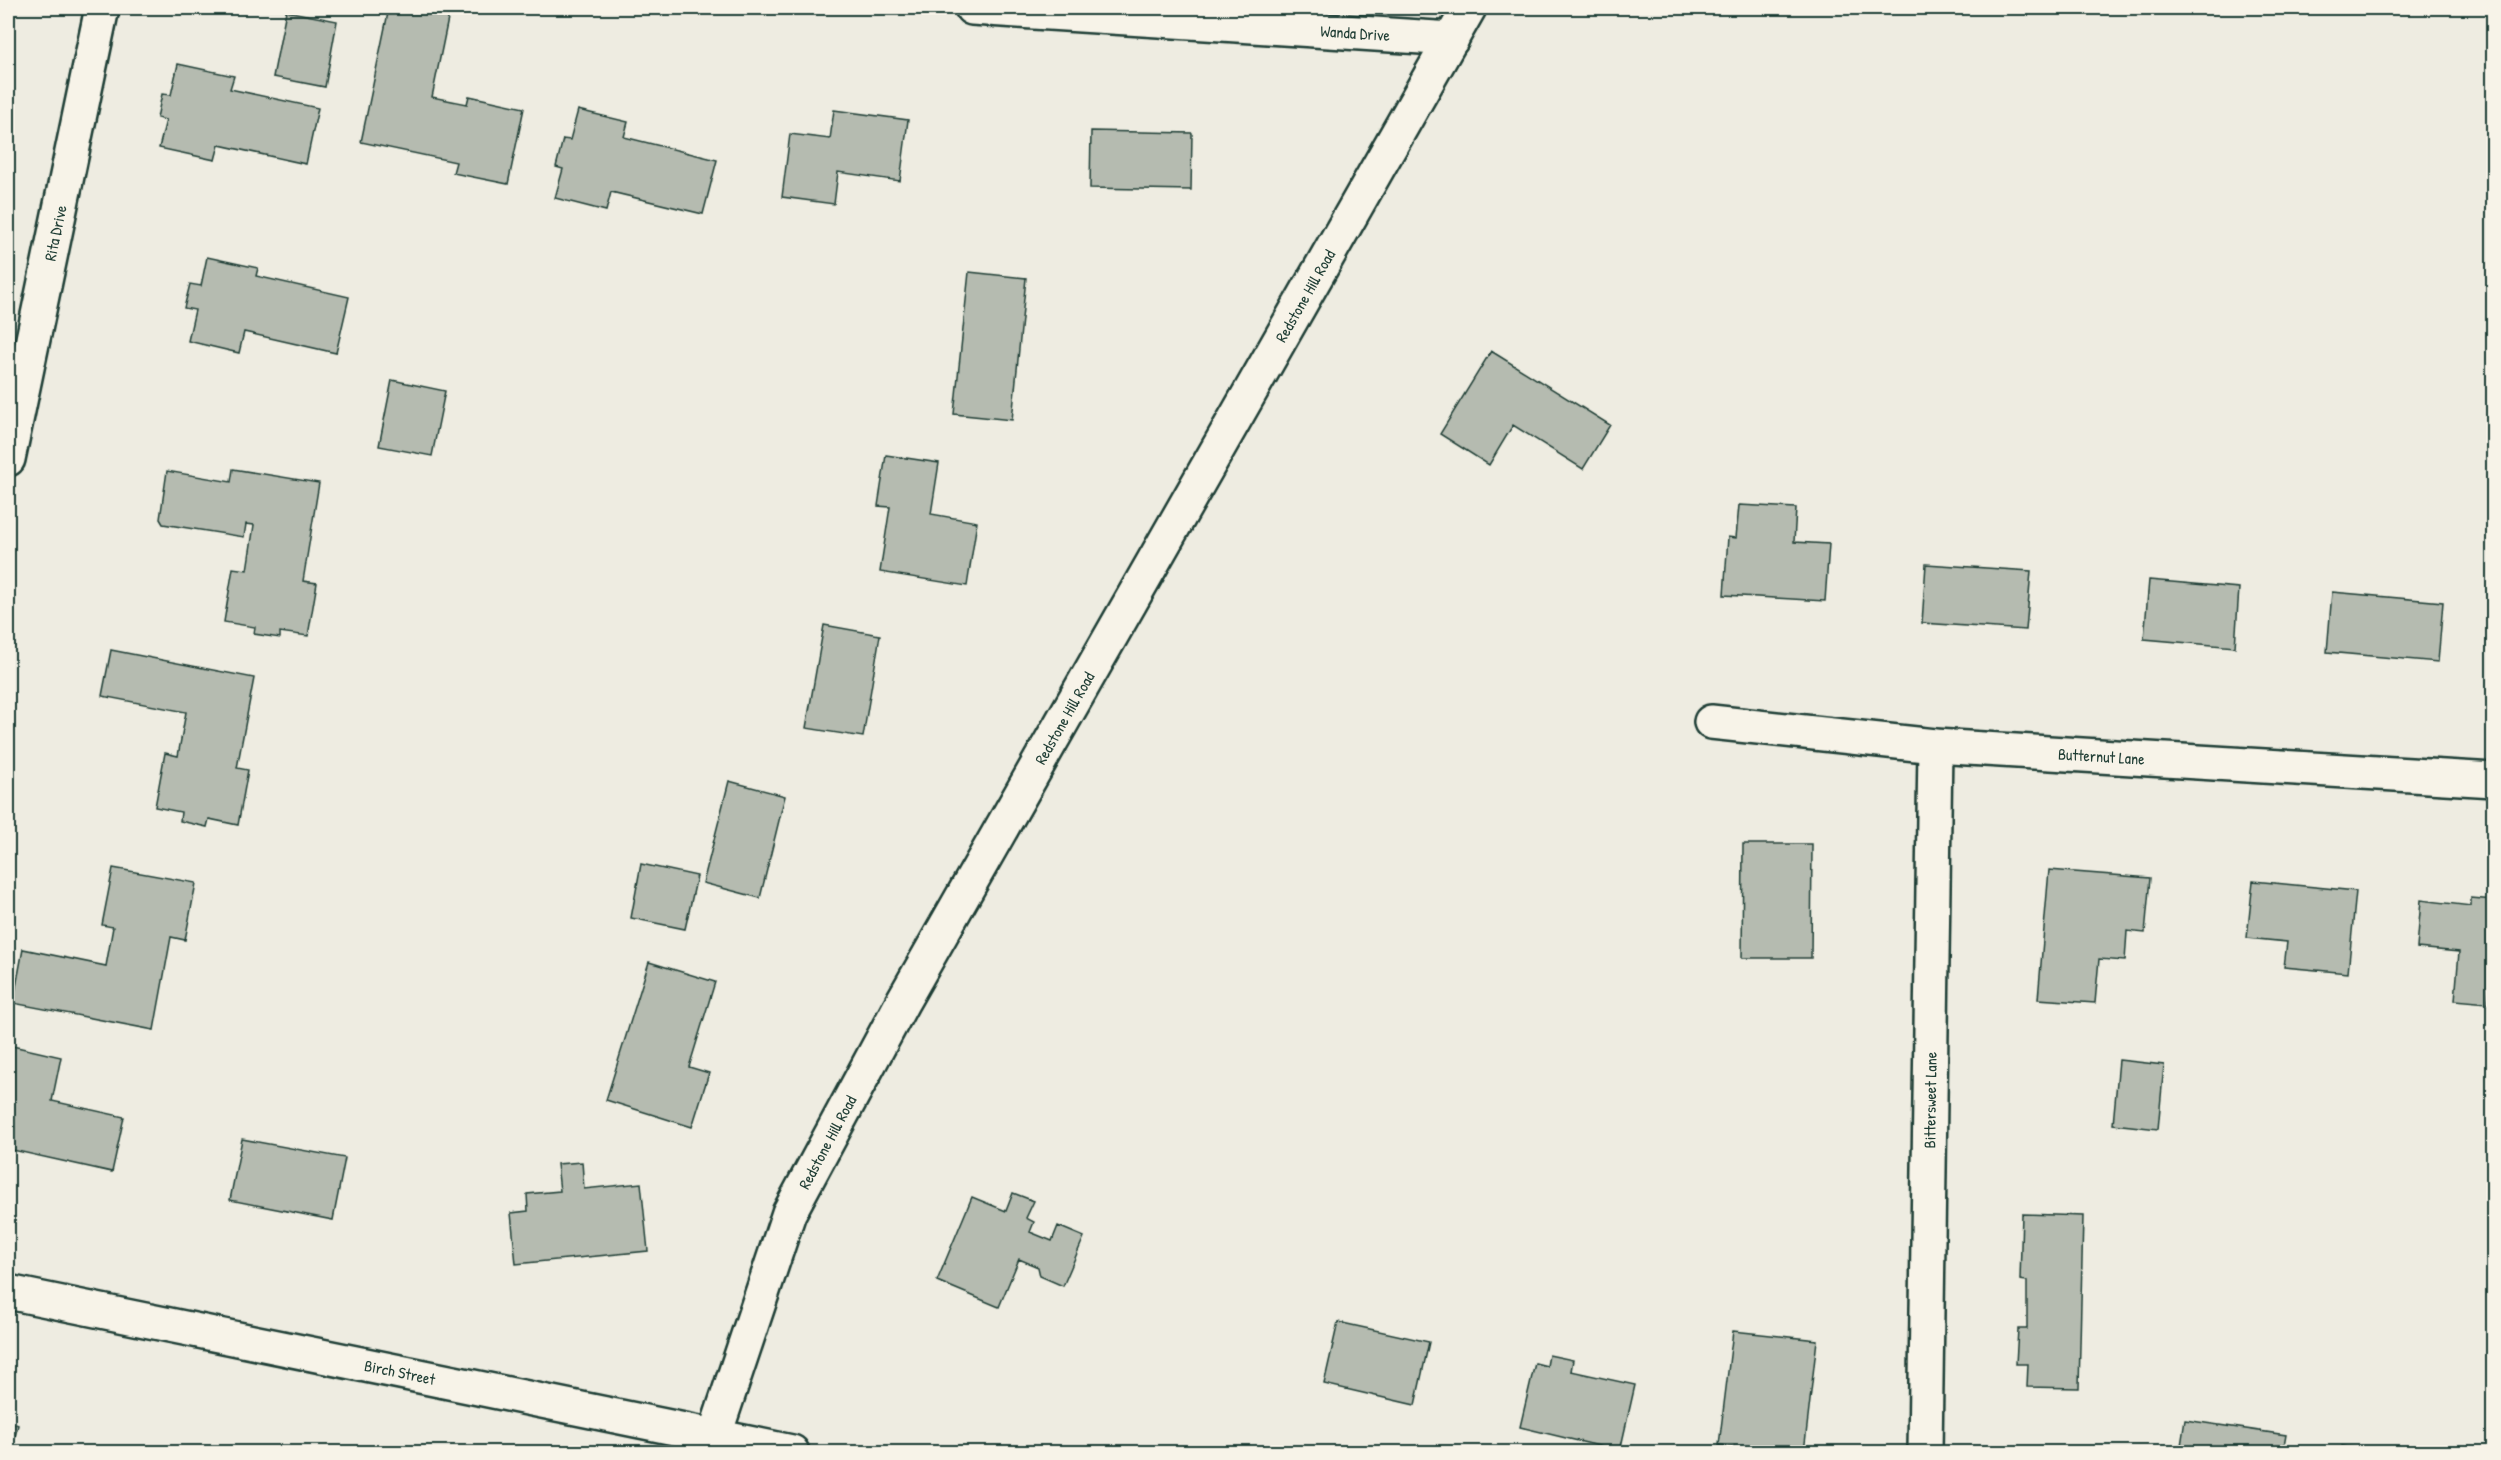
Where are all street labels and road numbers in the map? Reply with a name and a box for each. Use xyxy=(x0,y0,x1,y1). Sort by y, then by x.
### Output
street label: Wanda Drive xyxy=(1320,20,1391,46)
street label: Rita Drive xyxy=(39,202,72,263)
street label: Redstone Hill Road xyxy=(1270,245,1340,346)
street label: Redstone Hill Road xyxy=(1029,668,1099,768)
street label: Butternut Lane xyxy=(2057,743,2146,770)
street label: Bittersweet Lane xyxy=(1918,1051,1942,1149)
street label: Redstone Hill Road xyxy=(793,1091,861,1193)
street label: Birch Street xyxy=(363,1354,438,1390)

